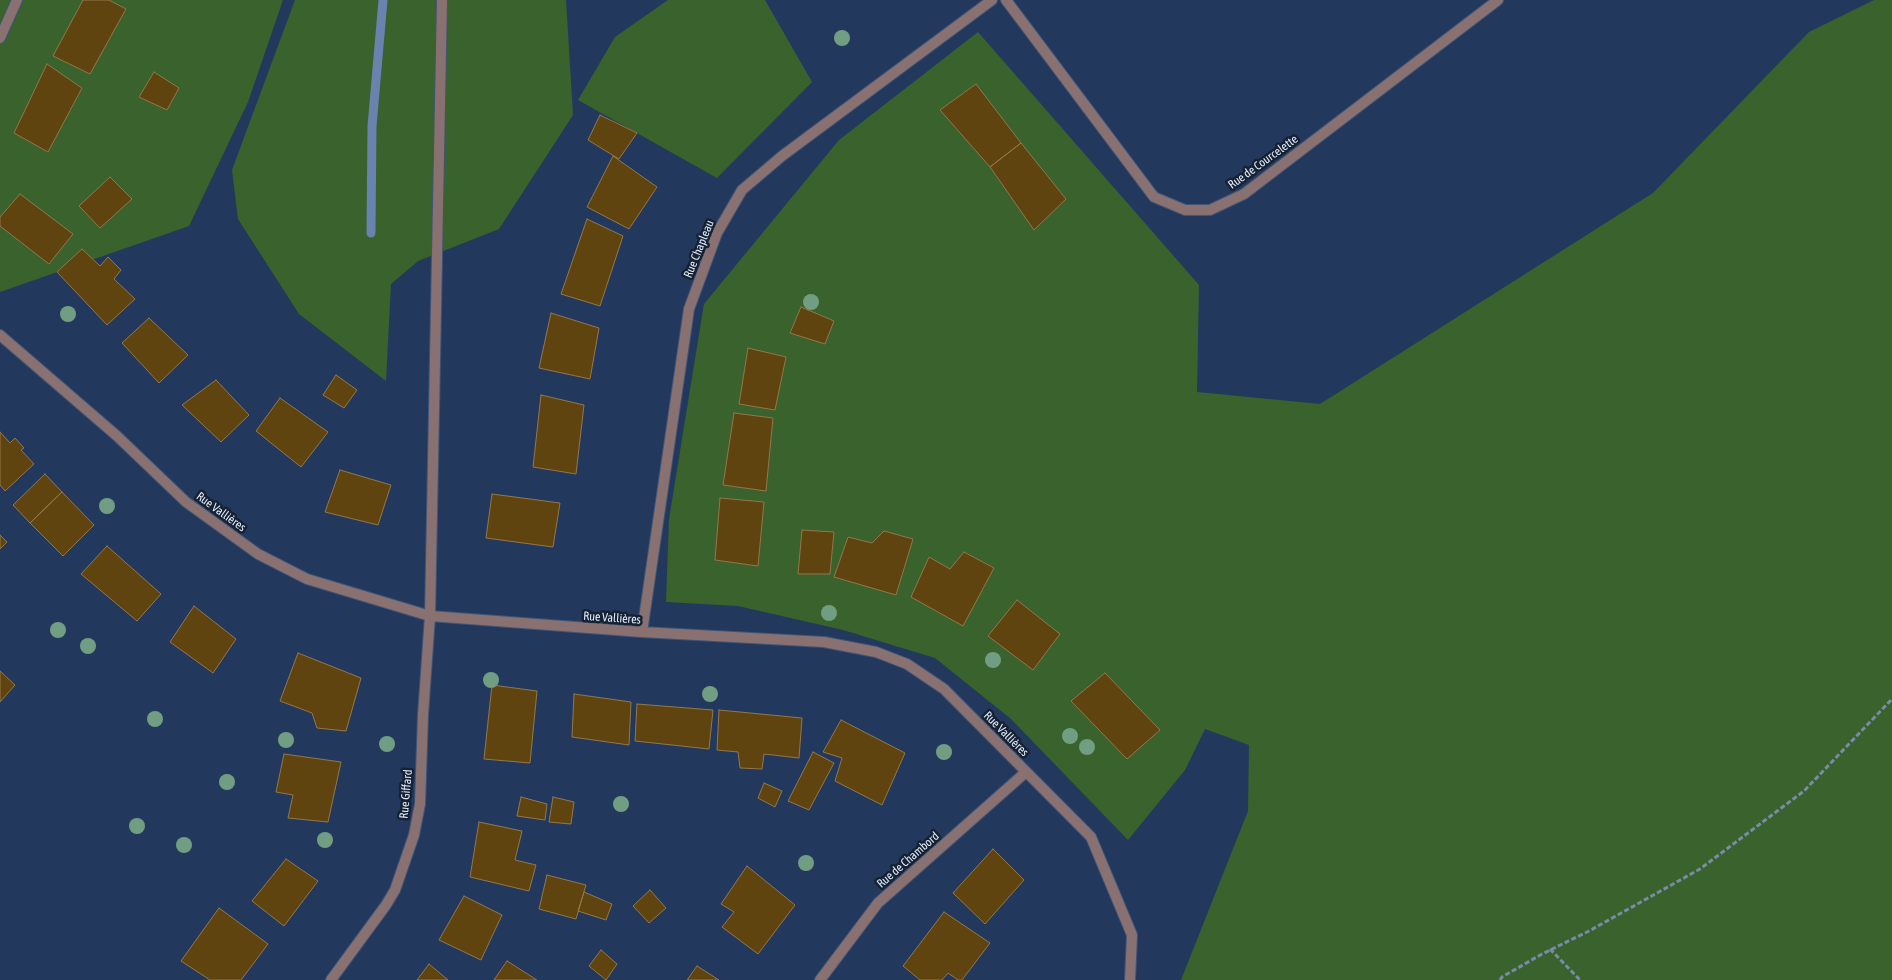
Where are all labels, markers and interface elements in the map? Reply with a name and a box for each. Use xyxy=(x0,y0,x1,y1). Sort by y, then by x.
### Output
street label: Rue de Courcelette xyxy=(1225,132,1301,192)
street label: Rue Chapleau xyxy=(681,218,717,280)
street label: Rue Vallières xyxy=(193,489,249,535)
street label: Rue Vallières xyxy=(583,609,641,627)
street label: Rue Vallières xyxy=(980,708,1032,760)
street label: Rue Giffard xyxy=(397,769,415,819)
street label: Rue de Chambord xyxy=(874,829,942,891)

